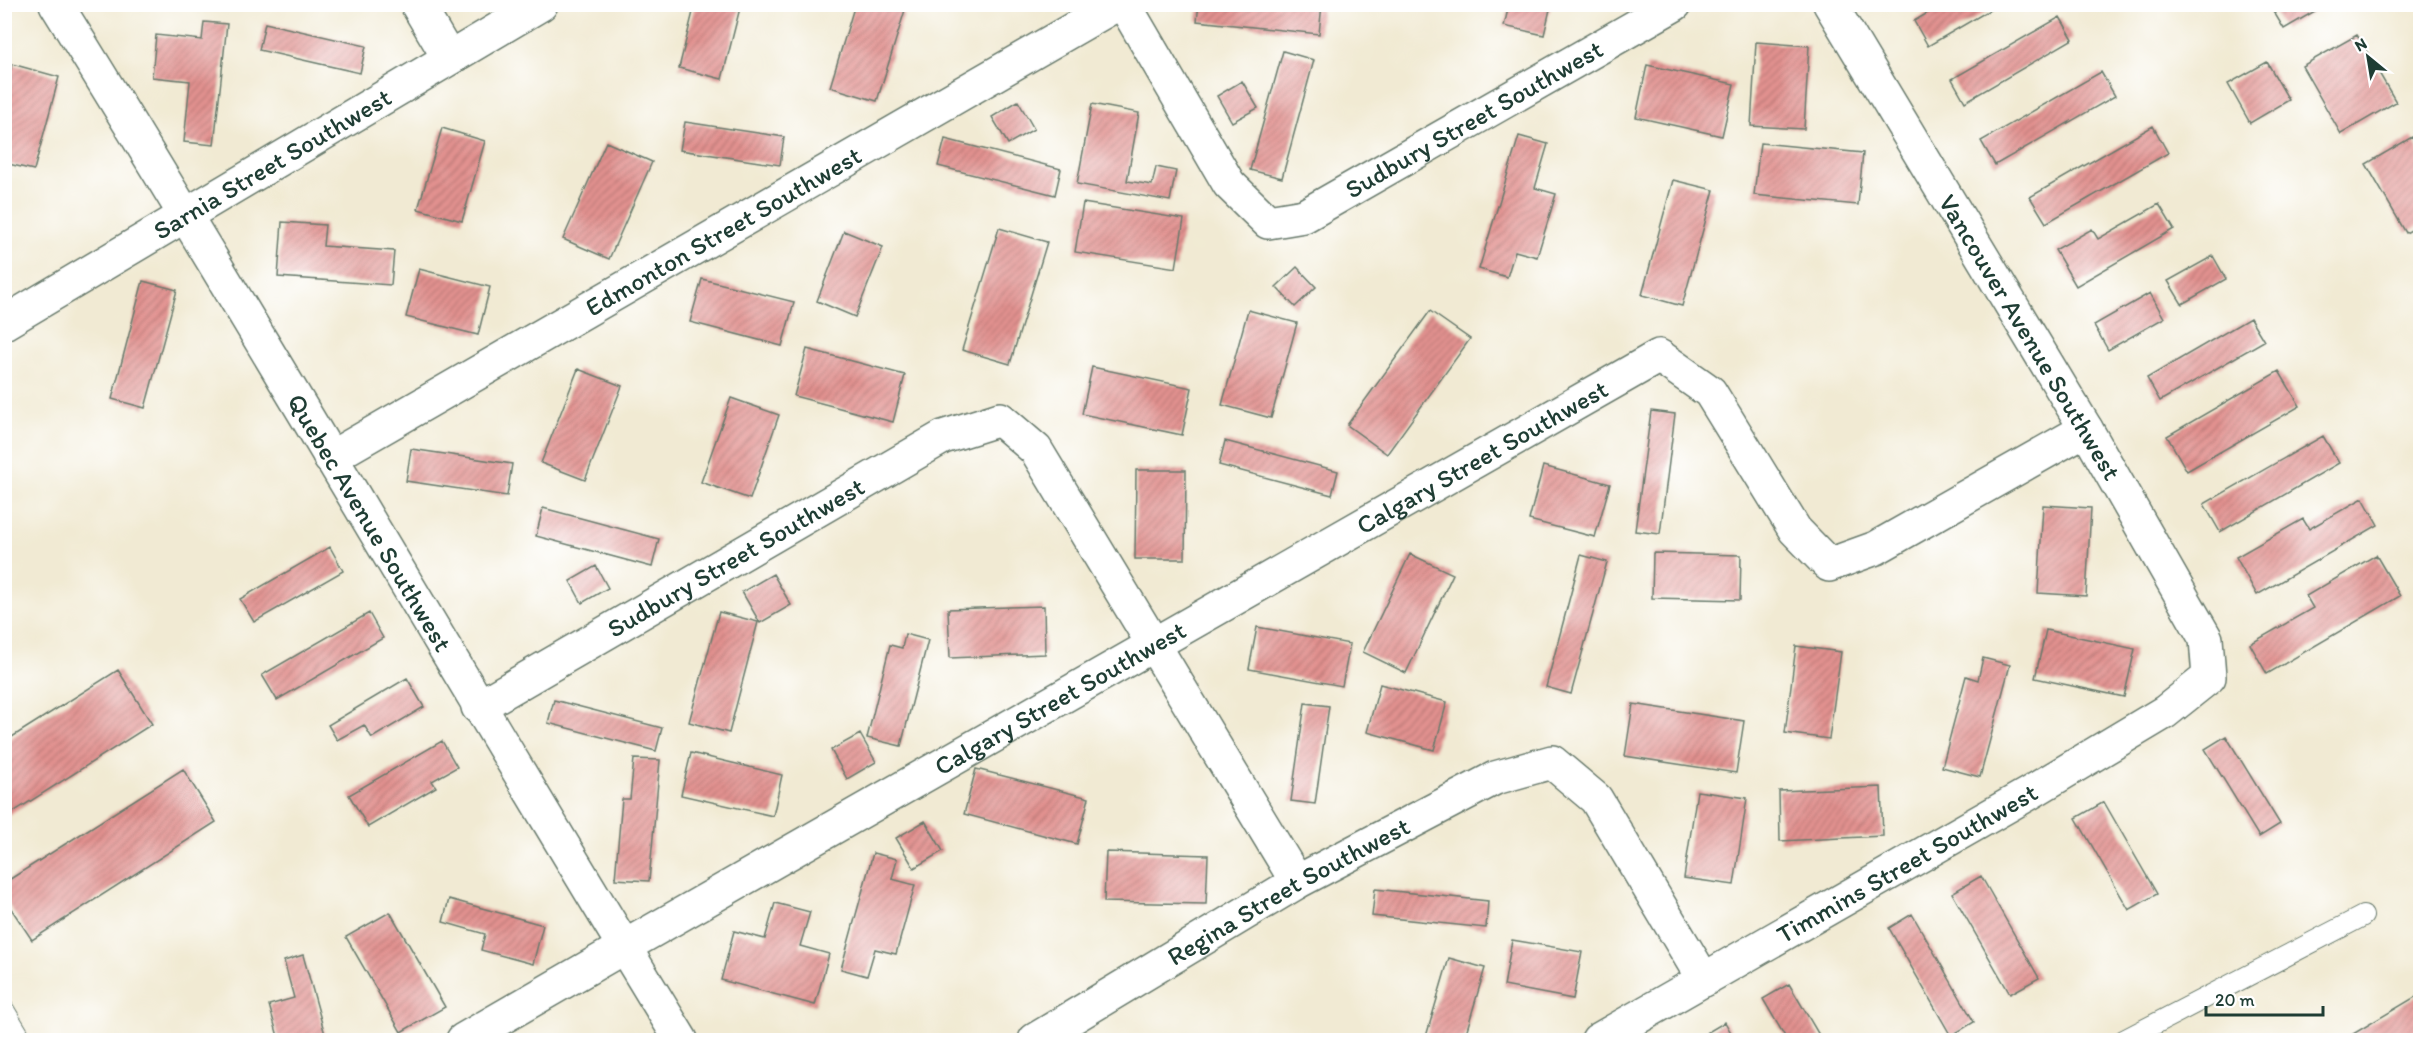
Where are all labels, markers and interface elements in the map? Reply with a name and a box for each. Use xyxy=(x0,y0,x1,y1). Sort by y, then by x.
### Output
north arrow xyxy=(2338,27,2398,87)
street label: Sudbury Street Southwest xyxy=(1339,33,1609,205)
text: N xyxy=(2351,34,2370,55)
street label: Sarnia Street Southwest xyxy=(148,81,397,247)
street label: Edmonton Street Southwest xyxy=(580,139,867,323)
street label: Vancouver Avenue Southwest xyxy=(1932,188,2128,486)
street label: Calgary Street Southwest xyxy=(1351,373,1614,541)
street label: Quebec Avenue Southwest xyxy=(281,388,459,657)
street label: Sudbury Street Southwest xyxy=(601,470,870,644)
street label: Calgary Street Southwest xyxy=(929,614,1192,782)
street label: Timmins Street Southwest xyxy=(1771,776,2043,950)
street label: Regina Street Southwest xyxy=(1161,810,1415,973)
scale bar xyxy=(2206,979,2323,1017)
text: 20 m xyxy=(2215,989,2255,1011)

